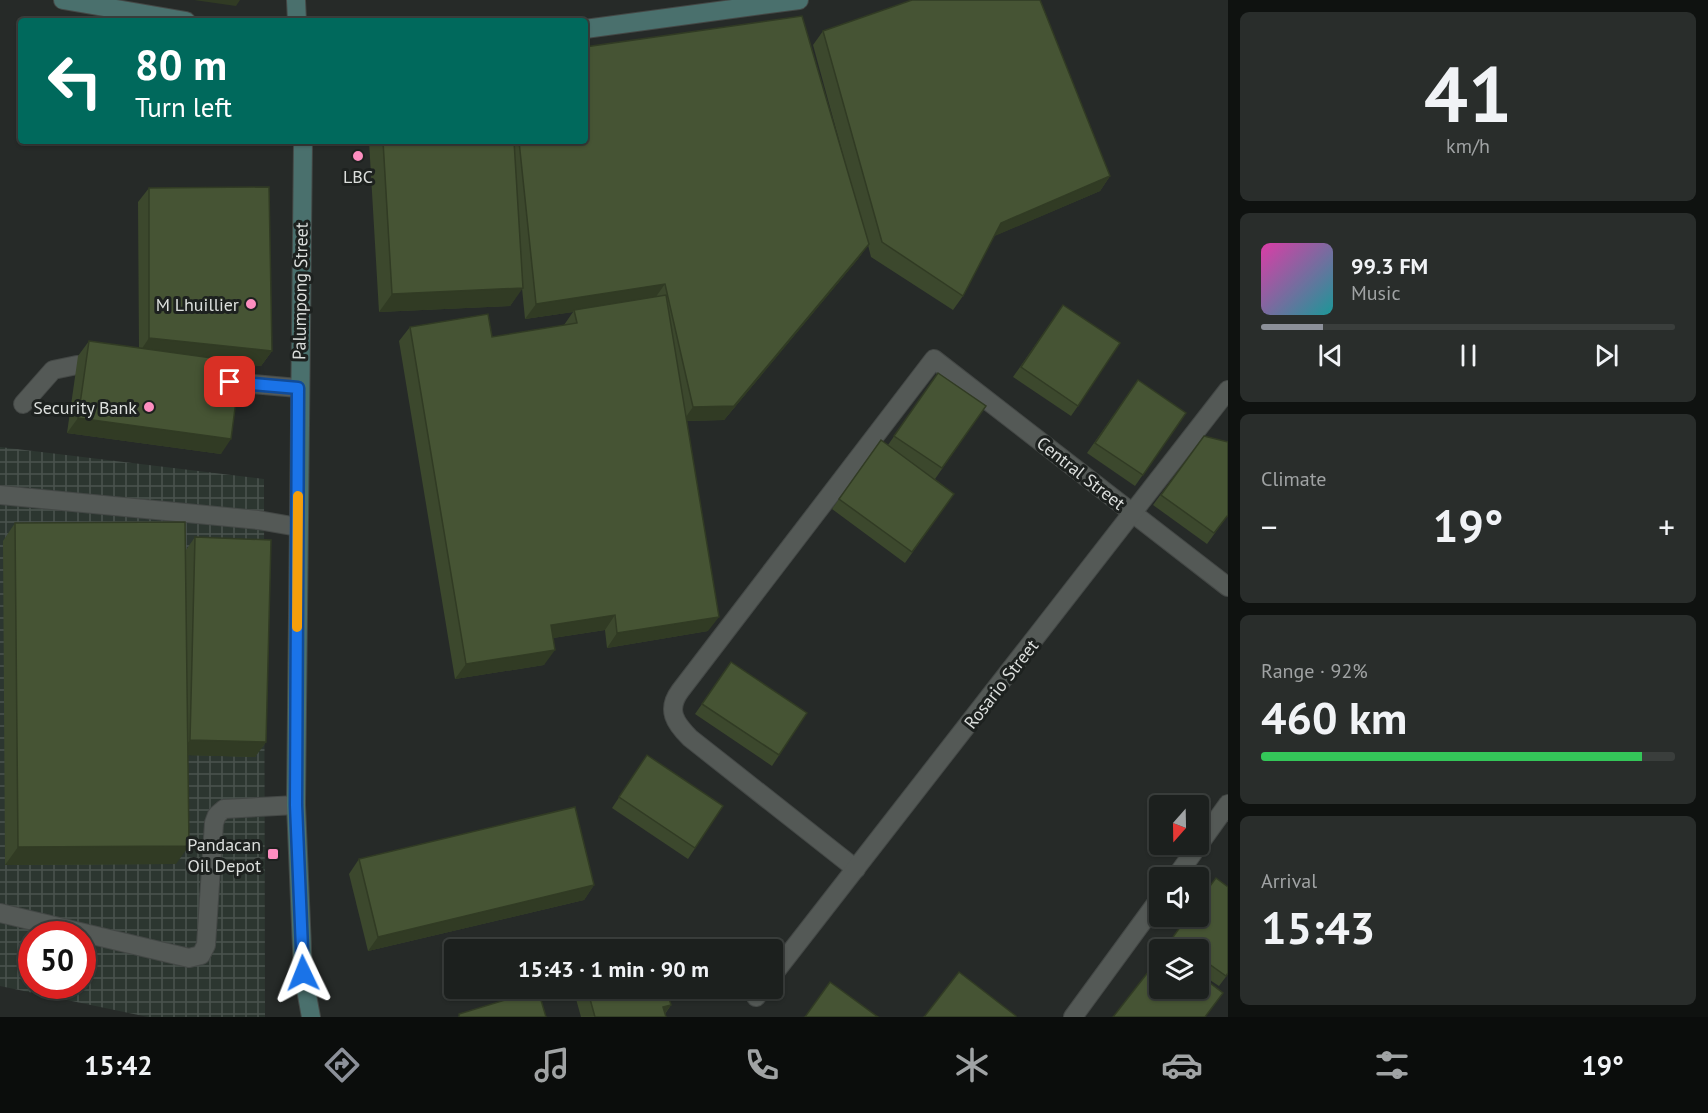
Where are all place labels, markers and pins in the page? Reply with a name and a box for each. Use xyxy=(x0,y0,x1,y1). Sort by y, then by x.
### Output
marker: LBC xyxy=(351,149,365,163)
place label: LBC xyxy=(343,165,373,188)
place label: M Lhuillier xyxy=(156,293,239,316)
marker: M Lhuillier xyxy=(244,297,258,311)
pin xyxy=(204,356,255,407)
place label: Security Bank xyxy=(33,396,137,419)
marker: Security Bank xyxy=(142,400,156,414)
place label: Pandacan Oil Depot xyxy=(187,833,261,877)
marker: Pandacan Oil Depot xyxy=(266,847,280,861)

